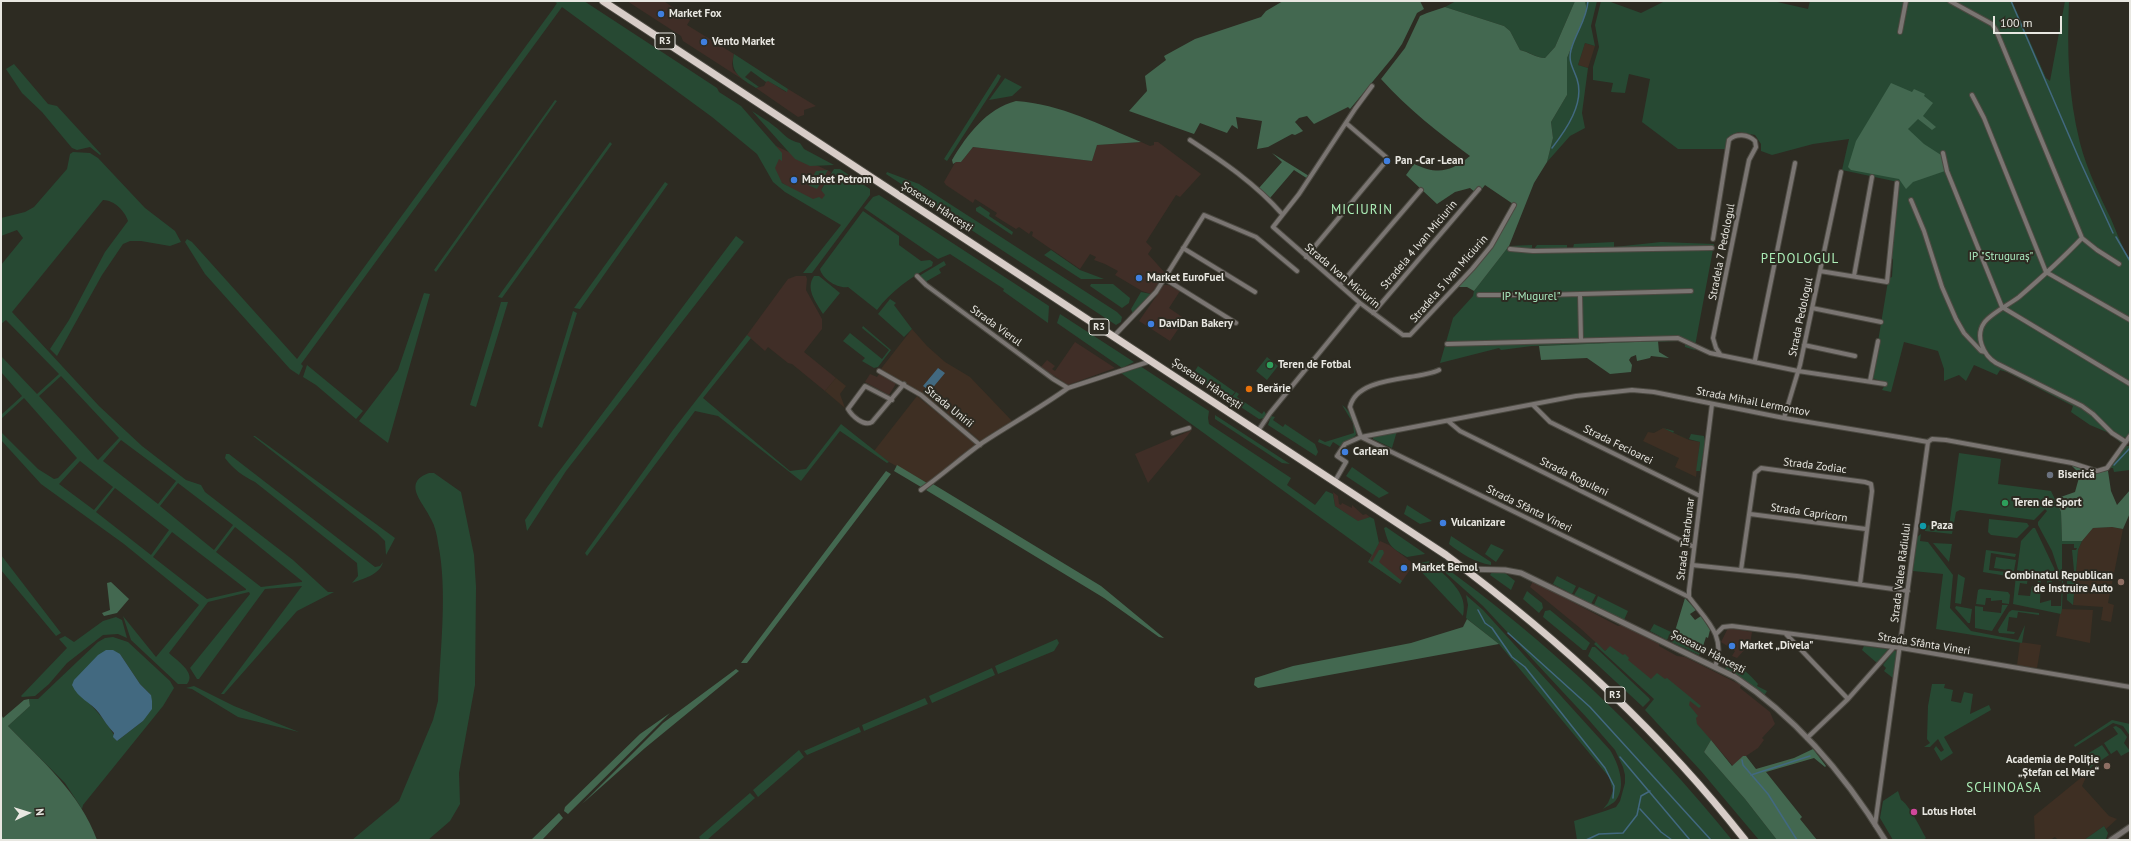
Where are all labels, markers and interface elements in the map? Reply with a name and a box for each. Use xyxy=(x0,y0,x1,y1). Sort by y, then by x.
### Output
place label: Market Fox xyxy=(669,7,722,21)
scale bar xyxy=(1995,8,2064,34)
marker: Market Fox xyxy=(656,9,666,19)
text: 100 m xyxy=(2000,15,2033,30)
road number: R3 xyxy=(655,33,675,49)
place label: Vento Market xyxy=(712,35,775,49)
marker: Vento Market xyxy=(699,37,709,47)
place label: Pan -Car -Lean xyxy=(1395,154,1464,168)
marker: Pan -Car -Lean xyxy=(1382,156,1392,166)
place label: Market Petrom xyxy=(802,173,872,187)
marker: Market Petrom xyxy=(789,175,799,185)
street label: Șoseaua Hâncești xyxy=(899,179,975,235)
street label: Stradela 4 Ivan Miciurin xyxy=(1378,198,1460,292)
district label: MICIURIN xyxy=(1331,202,1393,218)
street label: Stradela 7 Pedologul xyxy=(1706,203,1738,301)
street label: Stradela 5 Ivan Miciurin xyxy=(1407,232,1491,326)
street label: Strada Ivan Miciurin xyxy=(1302,241,1382,311)
park label: IP "Struguraș" xyxy=(1969,250,2033,264)
district label: PEDOLOGUL xyxy=(1761,251,1839,267)
place label: Market EuroFuel xyxy=(1147,271,1224,285)
marker: Market EuroFuel xyxy=(1134,273,1144,283)
street label: Strada Pedologul xyxy=(1786,276,1816,358)
park label: IP "Mugurel" xyxy=(1502,290,1560,304)
street label: Strada Vierul xyxy=(968,303,1024,349)
place label: DaviDan Bakery xyxy=(1159,317,1233,331)
road number: R3 xyxy=(1089,319,1109,335)
marker: DaviDan Bakery xyxy=(1146,319,1156,329)
street label: Șoseaua Hâncești xyxy=(1169,356,1245,412)
place label: Teren de Fotbal xyxy=(1278,358,1351,372)
marker: Teren de Fotbal xyxy=(1265,360,1275,370)
place label: Berărie xyxy=(1257,382,1291,396)
street label: Strada Unirii xyxy=(922,383,976,431)
marker: Berărie xyxy=(1244,384,1254,394)
street label: Strada Mihail Lermontov xyxy=(1695,385,1811,419)
street label: Strada Fecioarei xyxy=(1581,422,1655,468)
place label: Carlean xyxy=(1353,445,1389,459)
marker: Carlean xyxy=(1340,447,1350,457)
street label: Strada Roguleni xyxy=(1538,455,1610,499)
street label: Strada Zodiac xyxy=(1783,456,1847,476)
place label: Biserică xyxy=(2058,468,2095,482)
marker: Biserică xyxy=(2045,470,2055,480)
street label: Strada Sfânta Vineri xyxy=(1484,483,1574,535)
place label: Teren de Sport xyxy=(2013,496,2082,510)
street label: Strada Tatarbunar xyxy=(1674,497,1698,581)
marker: Teren de Sport xyxy=(2000,498,2010,508)
street label: Strada Capricorn xyxy=(1770,501,1848,525)
place label: Vulcanizare xyxy=(1451,516,1505,530)
marker: Vulcanizare xyxy=(1438,518,1448,528)
place label: Paza xyxy=(1931,519,1953,533)
marker: Paza xyxy=(1918,521,1928,531)
street label: Strada Valea Rădiului xyxy=(1888,522,1914,624)
place label: Market Bemol xyxy=(1412,561,1478,575)
marker: Market Bemol xyxy=(1399,563,1409,573)
place label: Combinatul Republican de Instruire Auto xyxy=(2005,569,2113,595)
marker: Combinatul Republican de Instruire Auto xyxy=(2116,577,2126,587)
street label: Șoseaua Hâncești xyxy=(1668,627,1748,677)
street label: Strada Sfânta Vineri xyxy=(1877,630,1971,658)
place label: Market „Divela" xyxy=(1740,639,1813,653)
marker: Market „Divela" xyxy=(1727,641,1737,651)
road number: R3 xyxy=(1605,687,1625,703)
place label: Academia de Poliție „Ștefan cel Mare“ xyxy=(2006,753,2099,779)
marker: Academia de Poliție „Ștefan cel Mare“ xyxy=(2102,761,2112,771)
district label: SCHINOASA xyxy=(1966,780,2042,796)
north arrow xyxy=(8,793,48,833)
place label: Lotus Hotel xyxy=(1922,805,1976,819)
marker: Lotus Hotel xyxy=(1909,807,1919,817)
text: N xyxy=(33,808,47,816)

